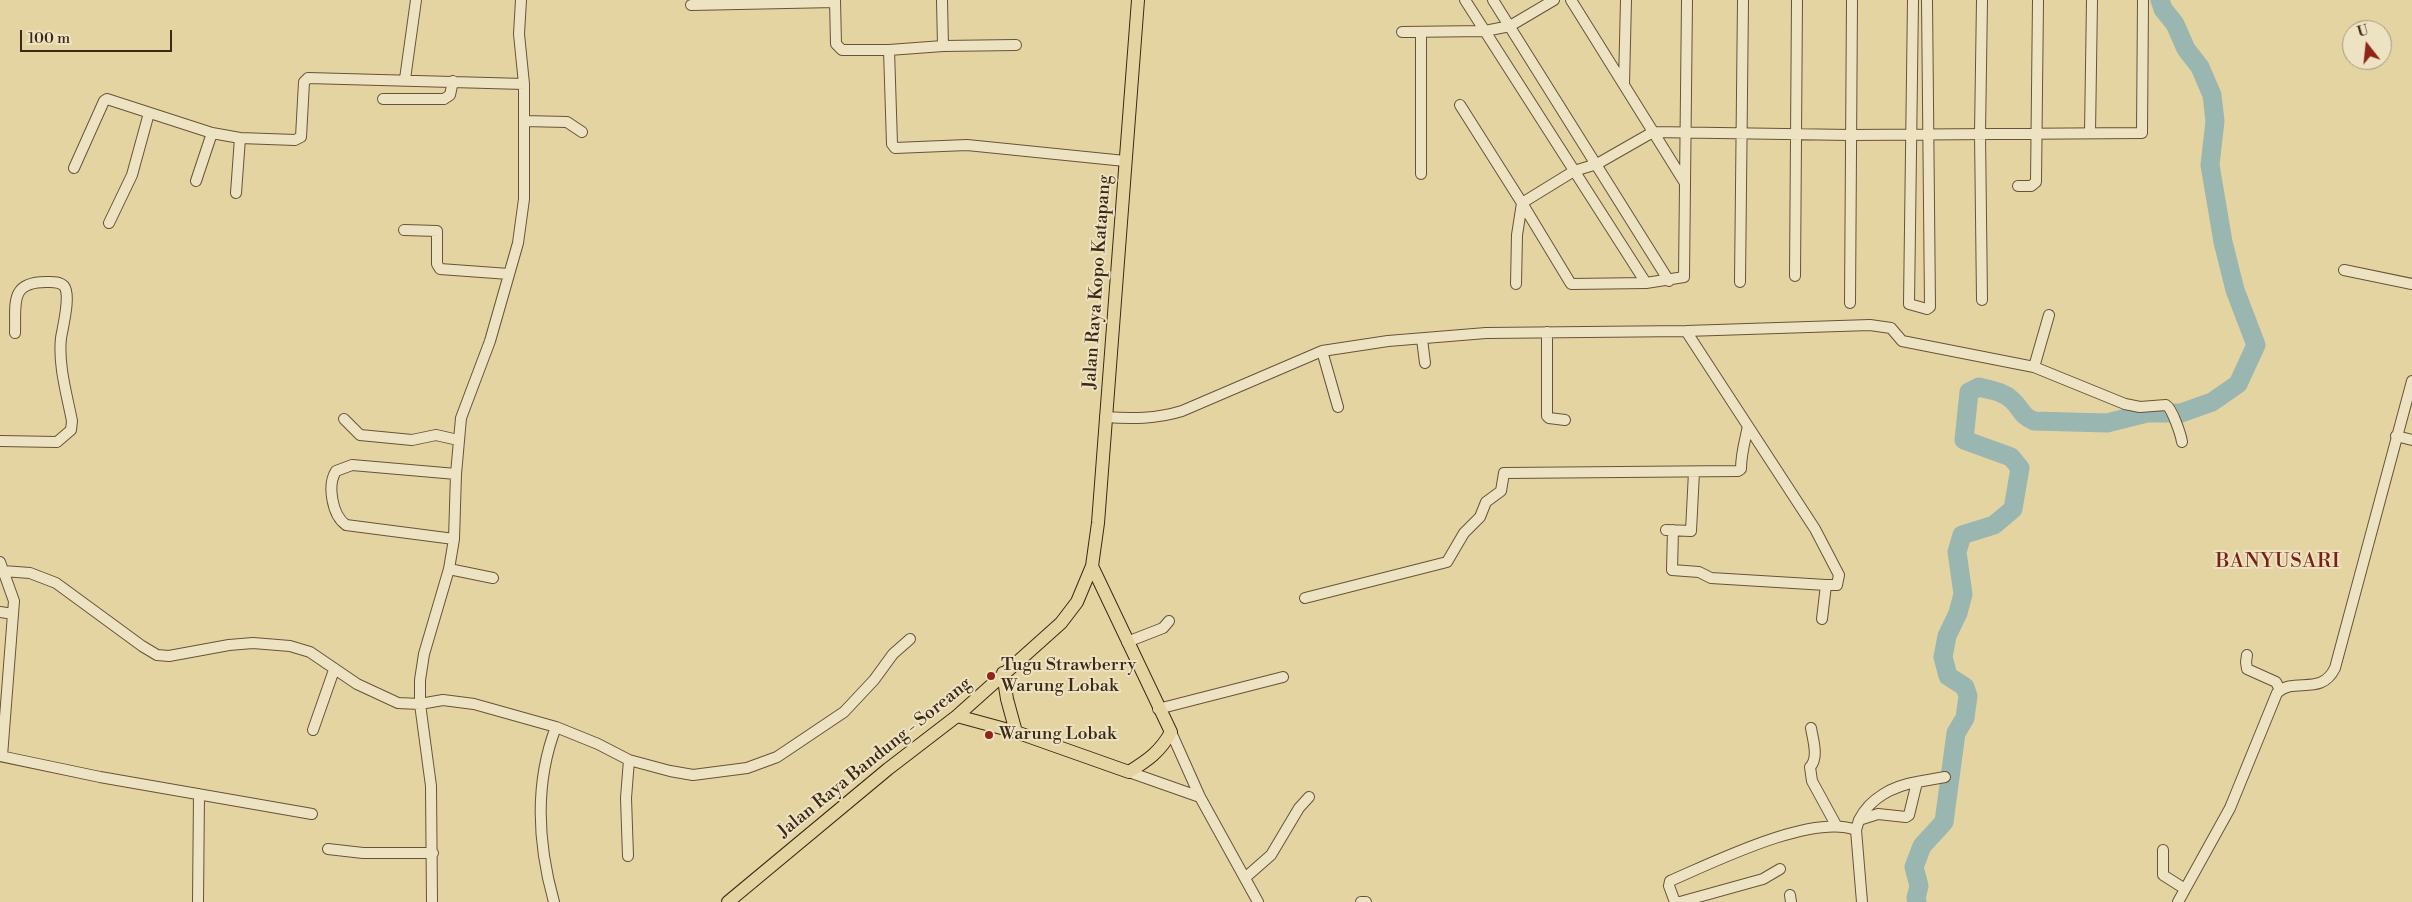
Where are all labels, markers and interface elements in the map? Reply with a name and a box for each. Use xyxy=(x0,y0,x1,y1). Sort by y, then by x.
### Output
scale bar xyxy=(22,20,175,52)
north arrow xyxy=(2342,20,2392,70)
text: U xyxy=(2355,21,2371,42)
text: 100 m xyxy=(28,29,70,48)
street label: Jalan Raya Kopo Katapang xyxy=(1080,174,1116,390)
district label: BANYUSARI xyxy=(2214,550,2342,574)
place label: Tugu Strawberry Warung Lobak xyxy=(1001,655,1136,698)
marker: Tugu Strawberry Warung Lobak xyxy=(985,670,997,682)
street label: Jalan Raya Bandung - Soreang xyxy=(774,673,976,843)
place label: Warung Lobak xyxy=(999,724,1116,746)
marker: Warung Lobak xyxy=(983,729,995,741)

